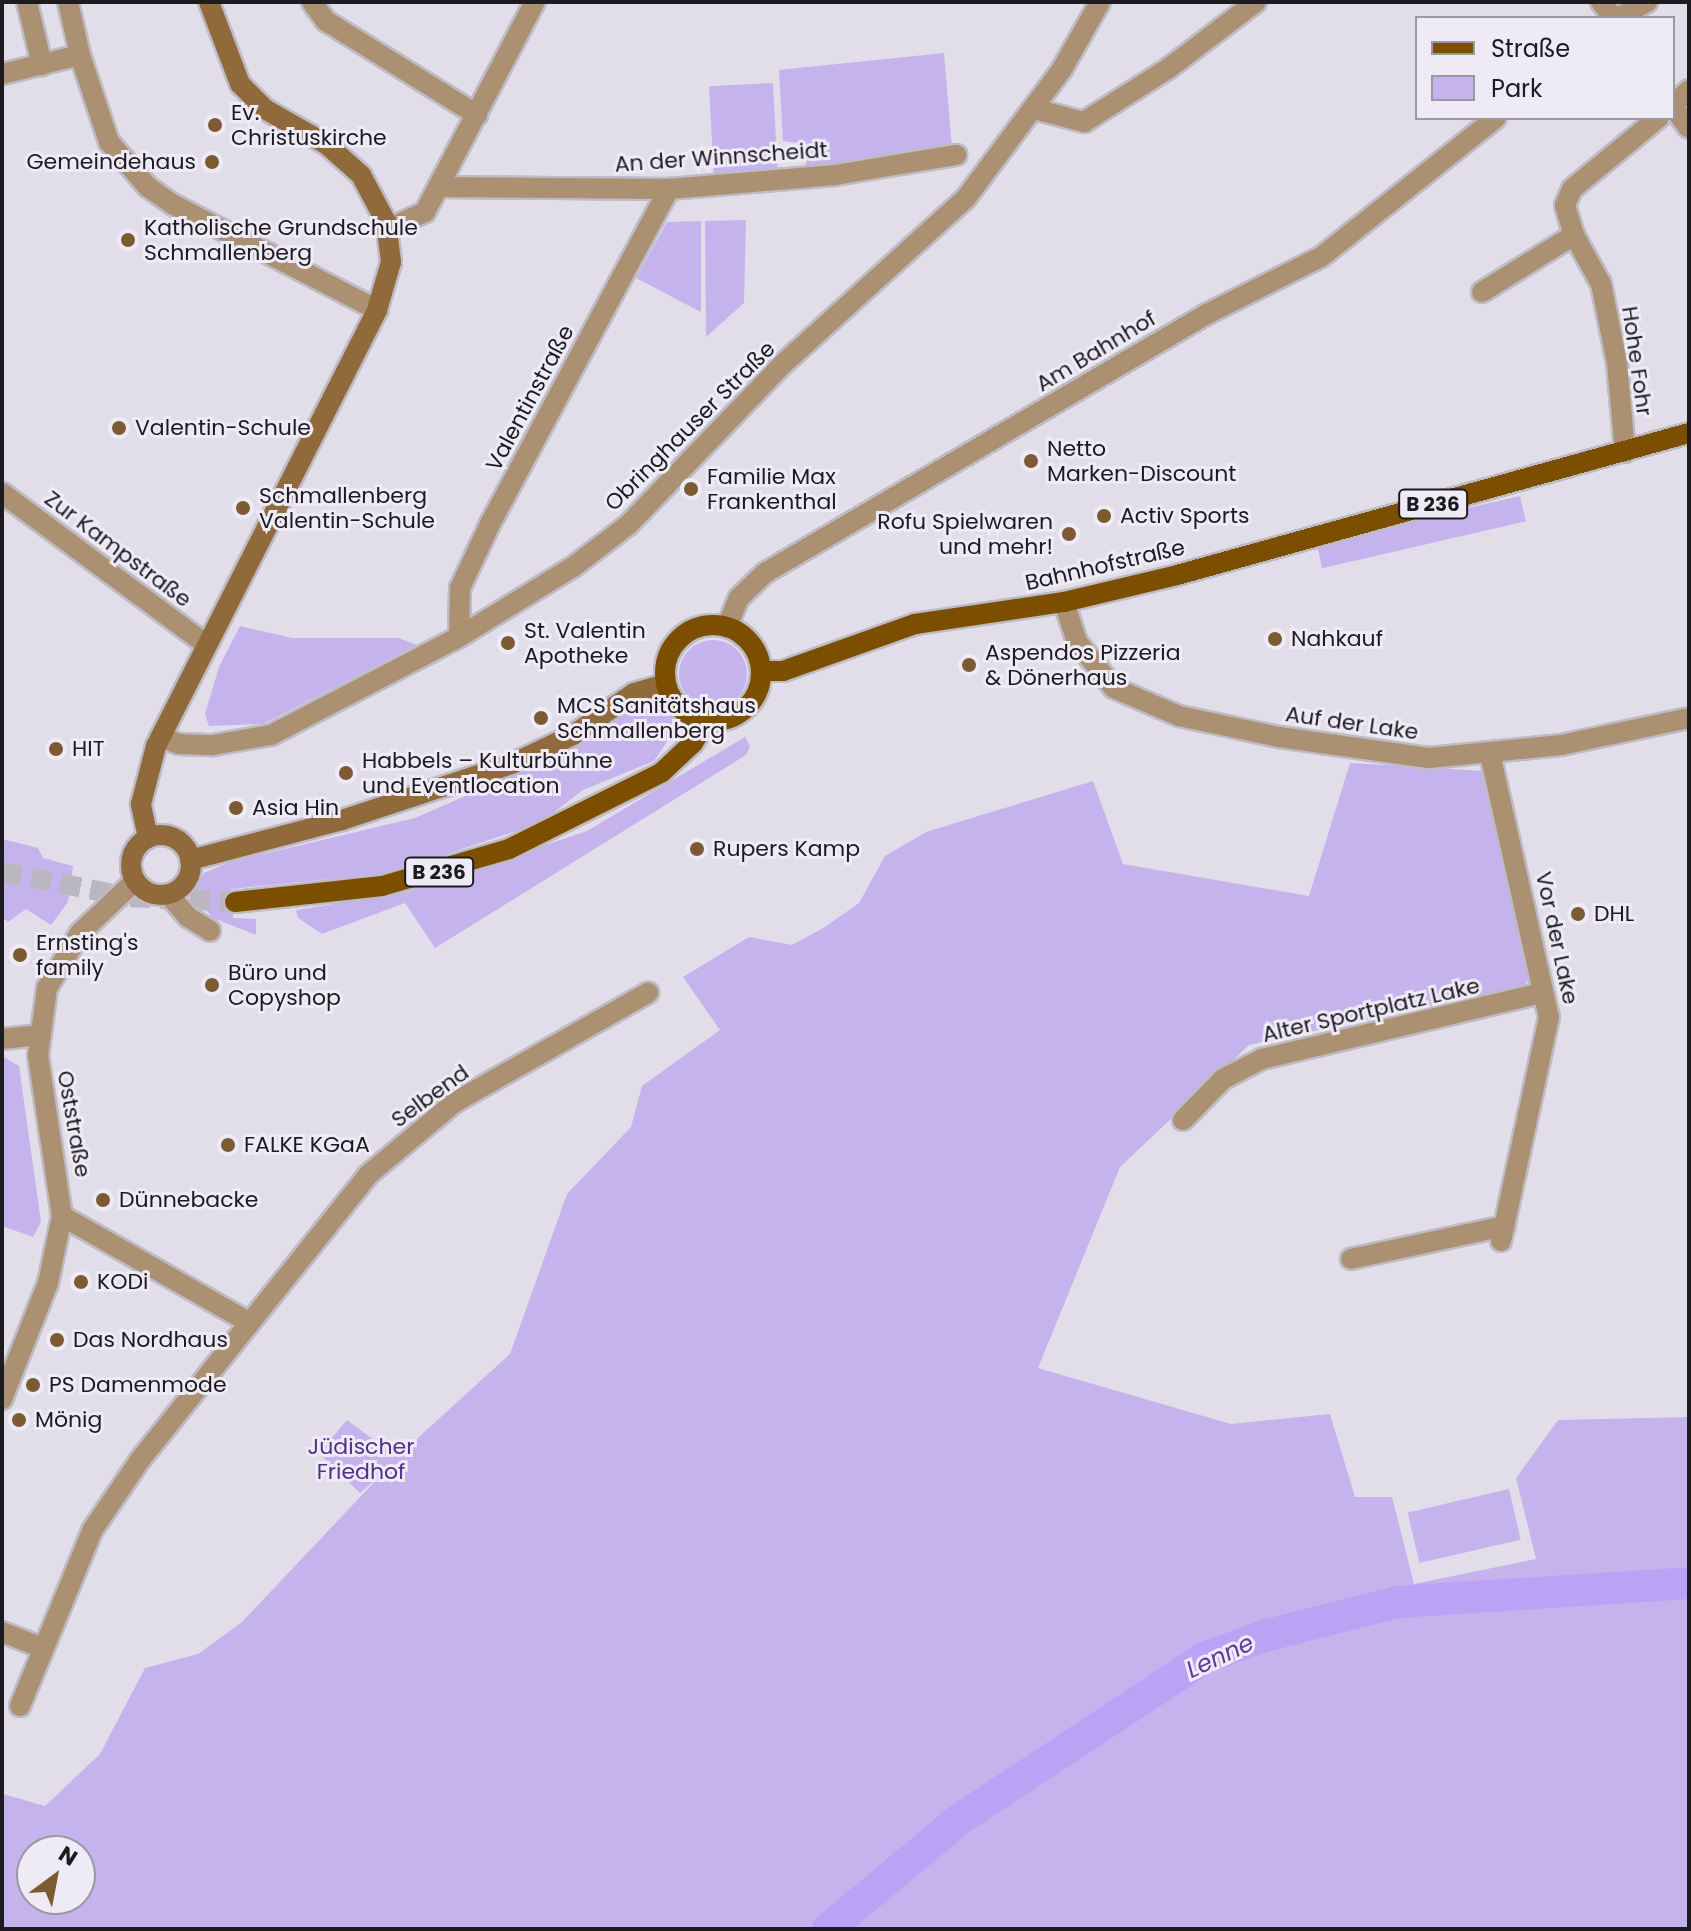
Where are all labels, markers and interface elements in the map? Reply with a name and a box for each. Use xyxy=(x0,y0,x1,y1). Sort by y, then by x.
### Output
legend xyxy=(1415,16,1675,120)
text: Straße xyxy=(1491,32,1570,65)
text: Park xyxy=(1491,72,1542,105)
place label: Ev. Christuskirche xyxy=(231,99,387,150)
marker: Ev. Christuskirche xyxy=(206,116,224,134)
street label: An der Winnscheidt xyxy=(614,136,828,178)
place label: Gemeindehaus xyxy=(26,149,196,175)
marker: Gemeindehaus xyxy=(203,153,221,171)
place label: Katholische Grundschule Schmallenberg xyxy=(144,214,418,266)
marker: Katholische Grundschule Schmallenberg xyxy=(119,231,137,249)
street label: Am Bahnhof xyxy=(1031,305,1161,397)
street label: Hohe Fohr xyxy=(1616,305,1658,417)
street label: Valentinstraße xyxy=(480,320,580,476)
street label: Obringhauser Straße xyxy=(599,335,781,517)
place label: Valentin-Schule xyxy=(135,415,311,441)
marker: Valentin-Schule xyxy=(110,419,128,437)
place label: Netto Marken-Discount xyxy=(1047,435,1236,486)
marker: Netto Marken-Discount xyxy=(1022,452,1040,470)
place label: Familie Max Frankenthal xyxy=(707,463,837,514)
marker: Familie Max Frankenthal xyxy=(682,480,700,498)
place label: Schmallenberg Valentin-Schule xyxy=(259,482,435,534)
street label: Zur Kampstraße xyxy=(39,485,197,613)
road number: B 236 xyxy=(1397,488,1469,520)
marker: Schmallenberg Valentin-Schule xyxy=(234,499,252,517)
place label: Activ Sports xyxy=(1120,503,1249,529)
marker: Activ Sports xyxy=(1095,507,1113,525)
place label: Rofu Spielwaren und mehr! xyxy=(877,508,1053,560)
marker: Rofu Spielwaren und mehr! xyxy=(1060,525,1078,543)
street label: Bahnhofstraße xyxy=(1023,534,1187,596)
place label: St. Valentin Apotheke xyxy=(524,617,646,668)
place label: Nahkauf xyxy=(1291,626,1383,652)
marker: Nahkauf xyxy=(1266,630,1284,648)
marker: St. Valentin Apotheke xyxy=(499,634,517,652)
place label: Aspendos Pizzeria & Dönerhaus xyxy=(985,639,1181,690)
marker: Aspendos Pizzeria & Dönerhaus xyxy=(960,656,978,674)
place label: MCS Sanitätshaus Schmallenberg xyxy=(557,692,756,744)
street label: Auf der Lake xyxy=(1284,701,1420,745)
marker: MCS Sanitätshaus Schmallenberg xyxy=(532,709,550,727)
place label: HIT xyxy=(72,736,105,762)
marker: HIT xyxy=(47,740,65,758)
place label: Habbels – Kulturbühne und Eventlocation xyxy=(362,747,613,798)
marker: Habbels – Kulturbühne und Eventlocation xyxy=(337,764,355,782)
place label: Asia Hin xyxy=(252,795,339,821)
marker: Asia Hin xyxy=(227,799,245,817)
place label: Rupers Kamp xyxy=(713,836,860,862)
marker: Rupers Kamp xyxy=(688,840,706,858)
road number: B 236 xyxy=(403,856,475,888)
street label: Vor der Lake xyxy=(1530,869,1584,1007)
place label: DHL xyxy=(1594,901,1634,927)
marker: DHL xyxy=(1569,905,1587,923)
place label: Ernsting's family xyxy=(36,929,138,980)
marker: Ernsting's family xyxy=(11,946,29,964)
place label: Büro und Copyshop xyxy=(228,959,341,1010)
street label: Alter Sportplatz Lake xyxy=(1260,972,1482,1048)
marker: Büro und Copyshop xyxy=(203,976,221,994)
street label: Selbend xyxy=(386,1059,474,1133)
street label: Oststraße xyxy=(52,1069,96,1179)
place label: FALKE KGaA xyxy=(244,1132,370,1158)
marker: FALKE KGaA xyxy=(219,1136,237,1154)
place label: Dünnebacke xyxy=(119,1187,259,1213)
marker: Dünnebacke xyxy=(94,1191,112,1209)
place label: KODi xyxy=(97,1269,148,1295)
marker: KODi xyxy=(72,1273,90,1291)
place label: Das Nordhaus xyxy=(73,1327,228,1353)
marker: Das Nordhaus xyxy=(48,1331,66,1349)
place label: PS Damenmode xyxy=(49,1372,227,1398)
marker: PS Damenmode xyxy=(24,1376,42,1394)
place label: Mönig xyxy=(35,1407,102,1433)
marker: Mönig xyxy=(10,1411,28,1429)
park label: Jüdischer Friedhof xyxy=(308,1433,414,1484)
water label: Lenne xyxy=(1182,1628,1258,1684)
north arrow xyxy=(16,1835,96,1915)
text: N xyxy=(53,1838,83,1873)

